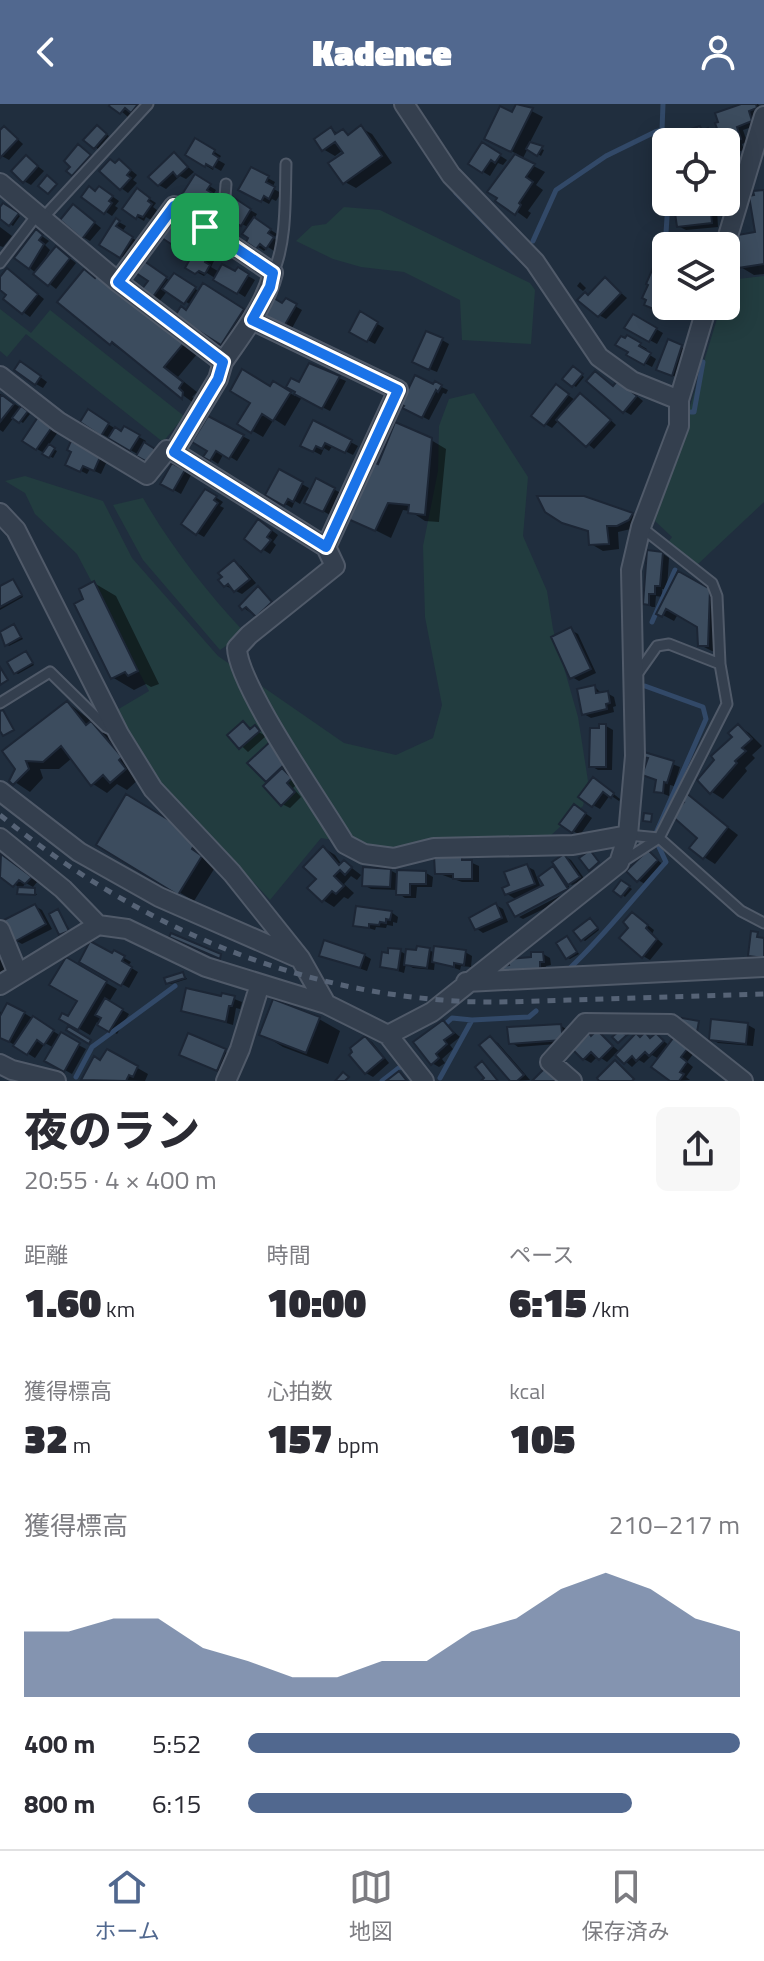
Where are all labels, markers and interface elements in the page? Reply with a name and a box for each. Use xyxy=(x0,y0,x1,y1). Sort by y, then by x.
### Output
text: Kadence xyxy=(312,25,452,80)
icon: back xyxy=(24,30,68,74)
icon: person xyxy=(696,30,740,74)
map controls xyxy=(652,128,740,320)
button: locate xyxy=(652,128,740,216)
pin xyxy=(171,193,239,261)
icon: arrive xyxy=(183,205,227,249)
button: layers xyxy=(652,232,740,320)
text: 夜のラン xyxy=(24,1096,200,1163)
button: share xyxy=(656,1107,740,1191)
text: 20:55 · 4 × 400 m xyxy=(24,1160,217,1199)
text: 距離 xyxy=(24,1238,68,1272)
text: 時間 xyxy=(267,1238,311,1272)
text: ペース xyxy=(509,1238,574,1272)
text: 1.60 xyxy=(24,1272,101,1333)
text: 10:00 xyxy=(267,1272,366,1333)
text: 6:15 xyxy=(509,1272,587,1333)
text: km xyxy=(101,1292,135,1326)
text: /km xyxy=(587,1292,630,1326)
text: 獲得標高 xyxy=(24,1374,112,1408)
text: 心拍数 xyxy=(267,1374,333,1408)
text: kcal xyxy=(509,1374,545,1408)
text: 32 xyxy=(24,1408,68,1469)
text: 157 xyxy=(267,1408,333,1469)
text: 105 xyxy=(509,1408,575,1469)
text: m xyxy=(68,1428,91,1462)
text: bpm xyxy=(333,1428,379,1462)
text: 210–217 m xyxy=(609,1505,740,1544)
text: 獲得標高 xyxy=(24,1506,128,1545)
text: 400 m xyxy=(24,1724,95,1763)
text: 5:52 xyxy=(152,1724,201,1763)
text: 800 m xyxy=(24,1784,95,1823)
text: 6:15 xyxy=(152,1784,201,1823)
tab: ホーム xyxy=(94,1865,160,1948)
tab: 地図 xyxy=(349,1865,393,1948)
tab: 保存済み xyxy=(582,1865,670,1948)

